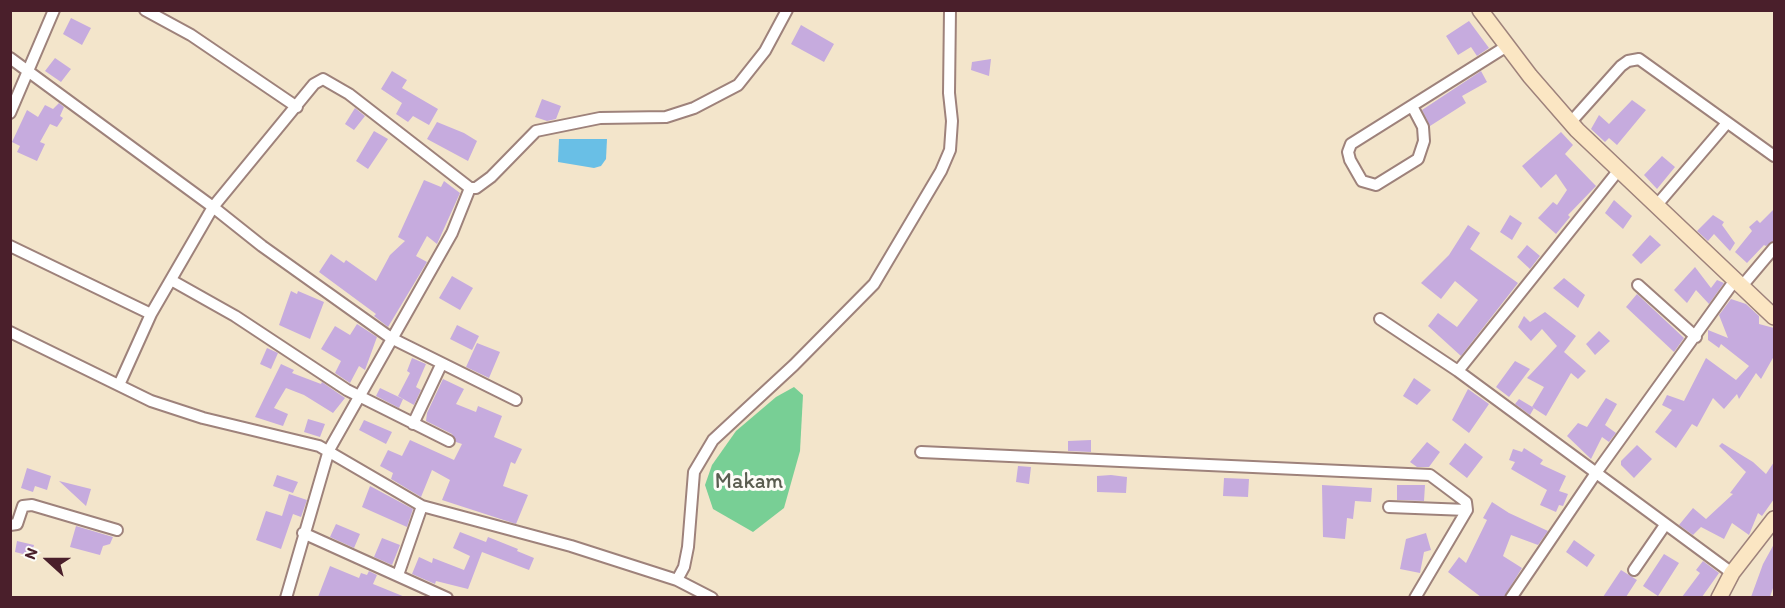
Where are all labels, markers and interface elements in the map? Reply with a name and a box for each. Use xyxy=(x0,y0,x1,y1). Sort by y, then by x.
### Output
park label: Makam xyxy=(715,469,783,495)
north arrow xyxy=(18,530,78,590)
text: N xyxy=(20,545,42,562)

